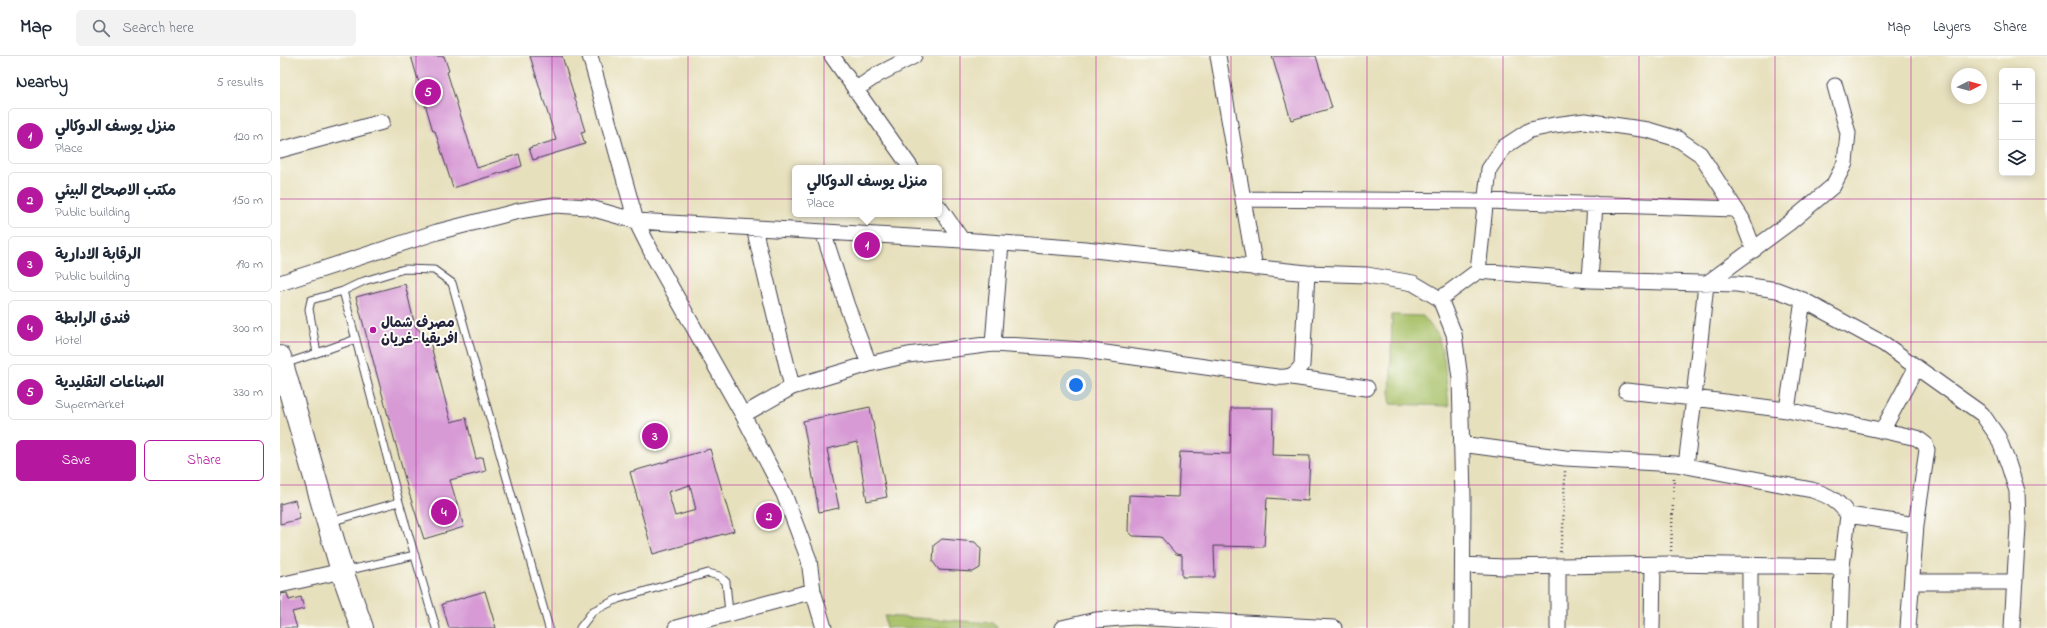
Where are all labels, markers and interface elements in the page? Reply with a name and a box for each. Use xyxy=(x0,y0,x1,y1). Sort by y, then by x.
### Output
search box xyxy=(76,10,356,46)
text: Map xyxy=(20,14,52,41)
icon: search xyxy=(90,17,112,39)
text: Search here xyxy=(122,17,194,39)
text: Map xyxy=(1887,17,1911,38)
text: Layers xyxy=(1933,17,1971,38)
text: Share xyxy=(1993,17,2027,38)
north arrow xyxy=(1951,68,1987,104)
map controls xyxy=(1999,68,2035,176)
button: + xyxy=(1999,68,2035,104)
text: Nearby xyxy=(16,70,68,95)
text: 5 results xyxy=(216,73,264,92)
pin: 5 xyxy=(415,77,441,107)
button: − xyxy=(1999,104,2035,140)
text: منزل يوسف الدوكالي xyxy=(55,116,176,138)
text: 1 xyxy=(28,127,32,146)
text: 120 m xyxy=(233,127,263,146)
text: Place xyxy=(55,139,83,158)
button: layers xyxy=(1999,140,2035,176)
popup xyxy=(792,165,942,217)
text: منزل يوسف الدوكالي xyxy=(807,171,927,193)
text: مكتب الاصحاح البيئي xyxy=(55,180,176,202)
text: 2 xyxy=(27,191,33,210)
text: 150 m xyxy=(232,191,263,210)
text: Place xyxy=(807,194,834,213)
text: Public building xyxy=(55,203,130,222)
pin: 1 xyxy=(854,230,880,260)
text: الرقابة الادارية xyxy=(55,244,141,266)
text: 3 xyxy=(27,255,33,274)
text: 190 m xyxy=(236,255,263,274)
text: Public building xyxy=(55,267,130,286)
text: فندق الرابطة xyxy=(55,308,130,330)
place label: مصرف شمال افريقيا -غريان xyxy=(381,313,458,350)
text: 4 xyxy=(27,319,33,338)
text: 300 m xyxy=(233,319,263,338)
marker: مصرف شمال افريقيا -غريان xyxy=(368,325,378,335)
text: Hotel xyxy=(55,331,82,350)
text: الصناعات التقليدية xyxy=(55,372,164,394)
your location xyxy=(1066,375,1086,395)
text: 5 xyxy=(26,383,34,402)
text: 330 m xyxy=(233,383,263,402)
text: Supermarket xyxy=(55,395,125,414)
pin: 3 xyxy=(642,421,668,451)
button: Save xyxy=(16,440,136,481)
button: Share xyxy=(144,440,264,481)
pin: 4 xyxy=(431,497,457,527)
pin: 2 xyxy=(756,501,782,531)

